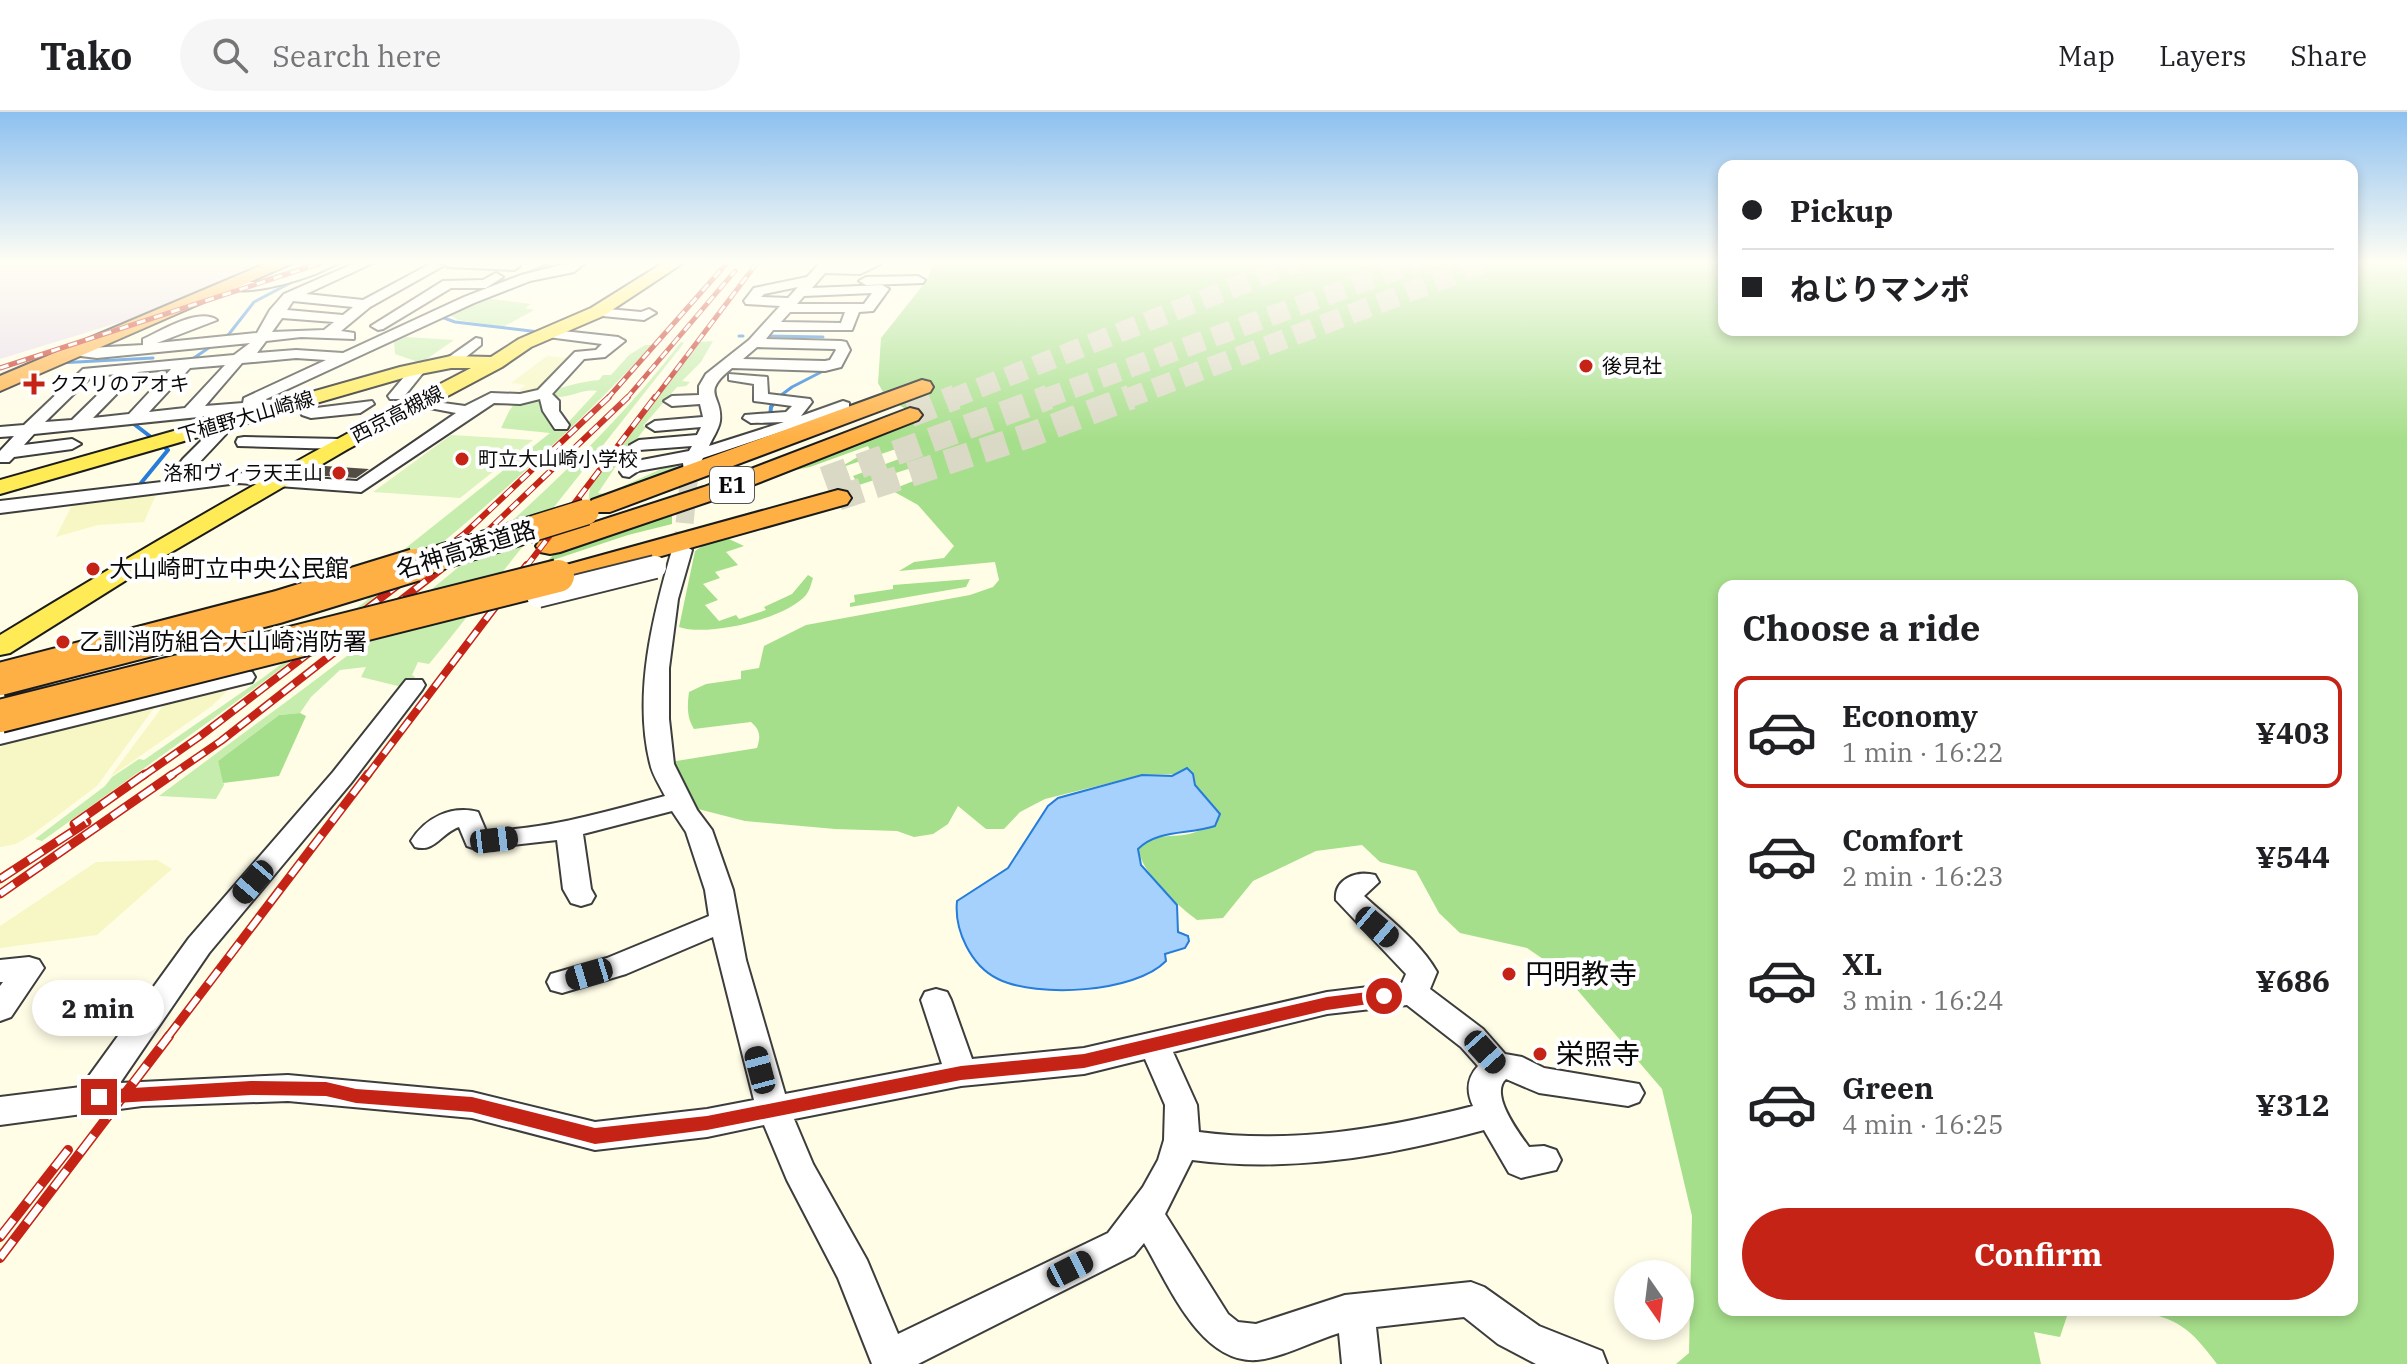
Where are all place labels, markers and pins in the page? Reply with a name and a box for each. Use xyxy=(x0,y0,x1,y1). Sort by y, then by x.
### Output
place label: 後見社 xyxy=(1602,352,1662,379)
marker: 後見社 xyxy=(1577,357,1595,375)
place label: クスリのアオキ xyxy=(50,370,189,397)
marker: クスリのアオキ xyxy=(25,375,43,393)
place label: 町立大山崎小学校 xyxy=(478,445,638,472)
marker: 町立大山崎小学校 xyxy=(453,450,471,468)
place label: 洛和ヴィラ天王山 xyxy=(163,459,323,486)
marker: 洛和ヴィラ天王山 xyxy=(330,464,348,482)
place label: 大山崎町立中央公民館 xyxy=(109,552,349,584)
marker: 大山崎町立中央公民館 xyxy=(84,560,102,578)
place label: 乙訓消防組合大山崎消防署 xyxy=(79,625,367,657)
marker: 乙訓消防組合大山崎消防署 xyxy=(54,633,72,651)
place label: 円明教寺 xyxy=(1525,955,1637,992)
marker: 円明教寺 xyxy=(1500,965,1518,983)
place label: 栄照寺 xyxy=(1556,1035,1640,1072)
marker: 栄照寺 xyxy=(1531,1045,1549,1063)

